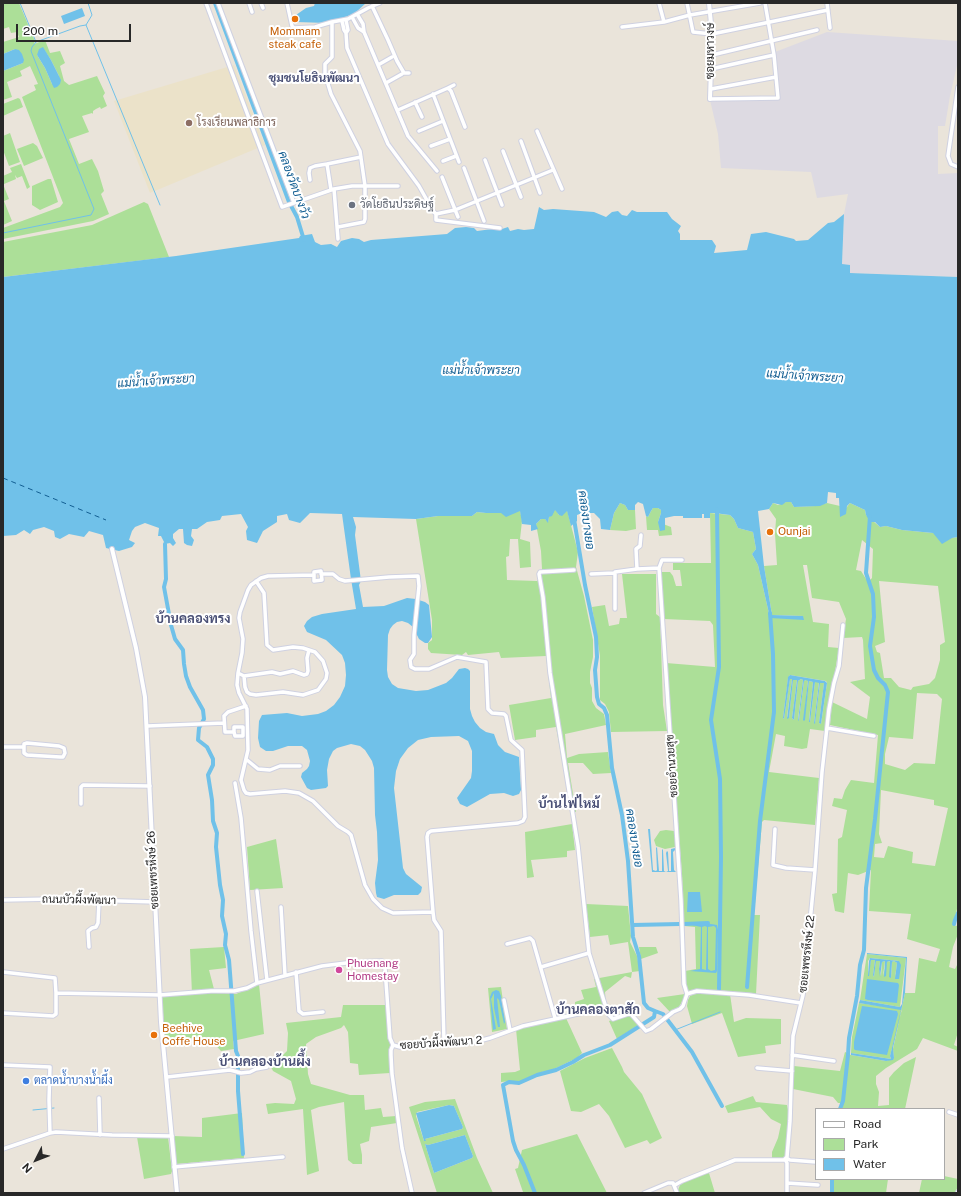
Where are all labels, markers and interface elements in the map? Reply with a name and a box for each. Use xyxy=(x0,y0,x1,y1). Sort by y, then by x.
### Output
marker: Mommam steak cafe xyxy=(290,14,300,24)
scale bar xyxy=(18,16,133,42)
street label: ซอยมหาวงษ์ xyxy=(704,23,718,79)
text: 200 m xyxy=(23,24,58,38)
place label: Mommam steak cafe xyxy=(269,25,321,51)
district label: ชุมชนโยธินพัฒนา xyxy=(268,71,360,85)
place label: โรงเรียนพลาธิการ xyxy=(197,116,276,130)
marker: โรงเรียนพลาธิการ xyxy=(184,118,194,128)
water label: คลองวัดบางวัว xyxy=(275,149,313,221)
place label: วัดโยธินประดิษฐ์ xyxy=(360,198,434,212)
marker: วัดโยธินประดิษฐ์ xyxy=(347,200,357,210)
water label: แม่น้ำเจ้าพระยา xyxy=(442,363,520,377)
water label: แม่น้ำเจ้าพระยา xyxy=(766,366,844,386)
water label: แม่น้ำเจ้าพระยา xyxy=(117,371,195,391)
water label: คลองบางยอ xyxy=(575,489,597,551)
place label: Ounjai xyxy=(778,525,811,539)
marker: Ounjai xyxy=(765,527,775,537)
district label: บ้านคลองทรง xyxy=(155,611,231,627)
street label: ซอยอำนวยสุข xyxy=(663,734,681,798)
district label: บ้านไฟไหม้ xyxy=(538,796,600,812)
water label: คลองบางยอ xyxy=(622,807,646,869)
street label: ซอยเพชรหึงษ์ 26 xyxy=(144,831,162,909)
street label: ถนนบัวผึ้งพัฒนา xyxy=(42,893,116,907)
street label: ซอยเพชรหึงษ์ 22 xyxy=(796,914,818,994)
place label: Phuenang Homestay xyxy=(347,957,399,983)
marker: Phuenang Homestay xyxy=(334,965,344,975)
district label: บ้านคลองตาสัก xyxy=(556,1002,640,1018)
place label: Beehive Coffe House xyxy=(162,1022,226,1048)
marker: Beehive Coffe House xyxy=(149,1030,159,1040)
street label: ซอยบัวผึ้งพัฒนา 2 xyxy=(399,1034,483,1052)
district label: บ้านคลองบ้านผึ้ง xyxy=(219,1054,311,1070)
place label: ตลาดน้ำบางน้ำผึ้ง xyxy=(34,1074,113,1088)
marker: ตลาดน้ำบางน้ำผึ้ง xyxy=(21,1076,31,1086)
legend xyxy=(815,1108,945,1180)
text: Road xyxy=(853,1117,881,1131)
text: Park xyxy=(853,1137,879,1151)
north arrow xyxy=(16,1140,56,1180)
text: Water xyxy=(853,1157,886,1171)
text: N xyxy=(20,1161,34,1175)

